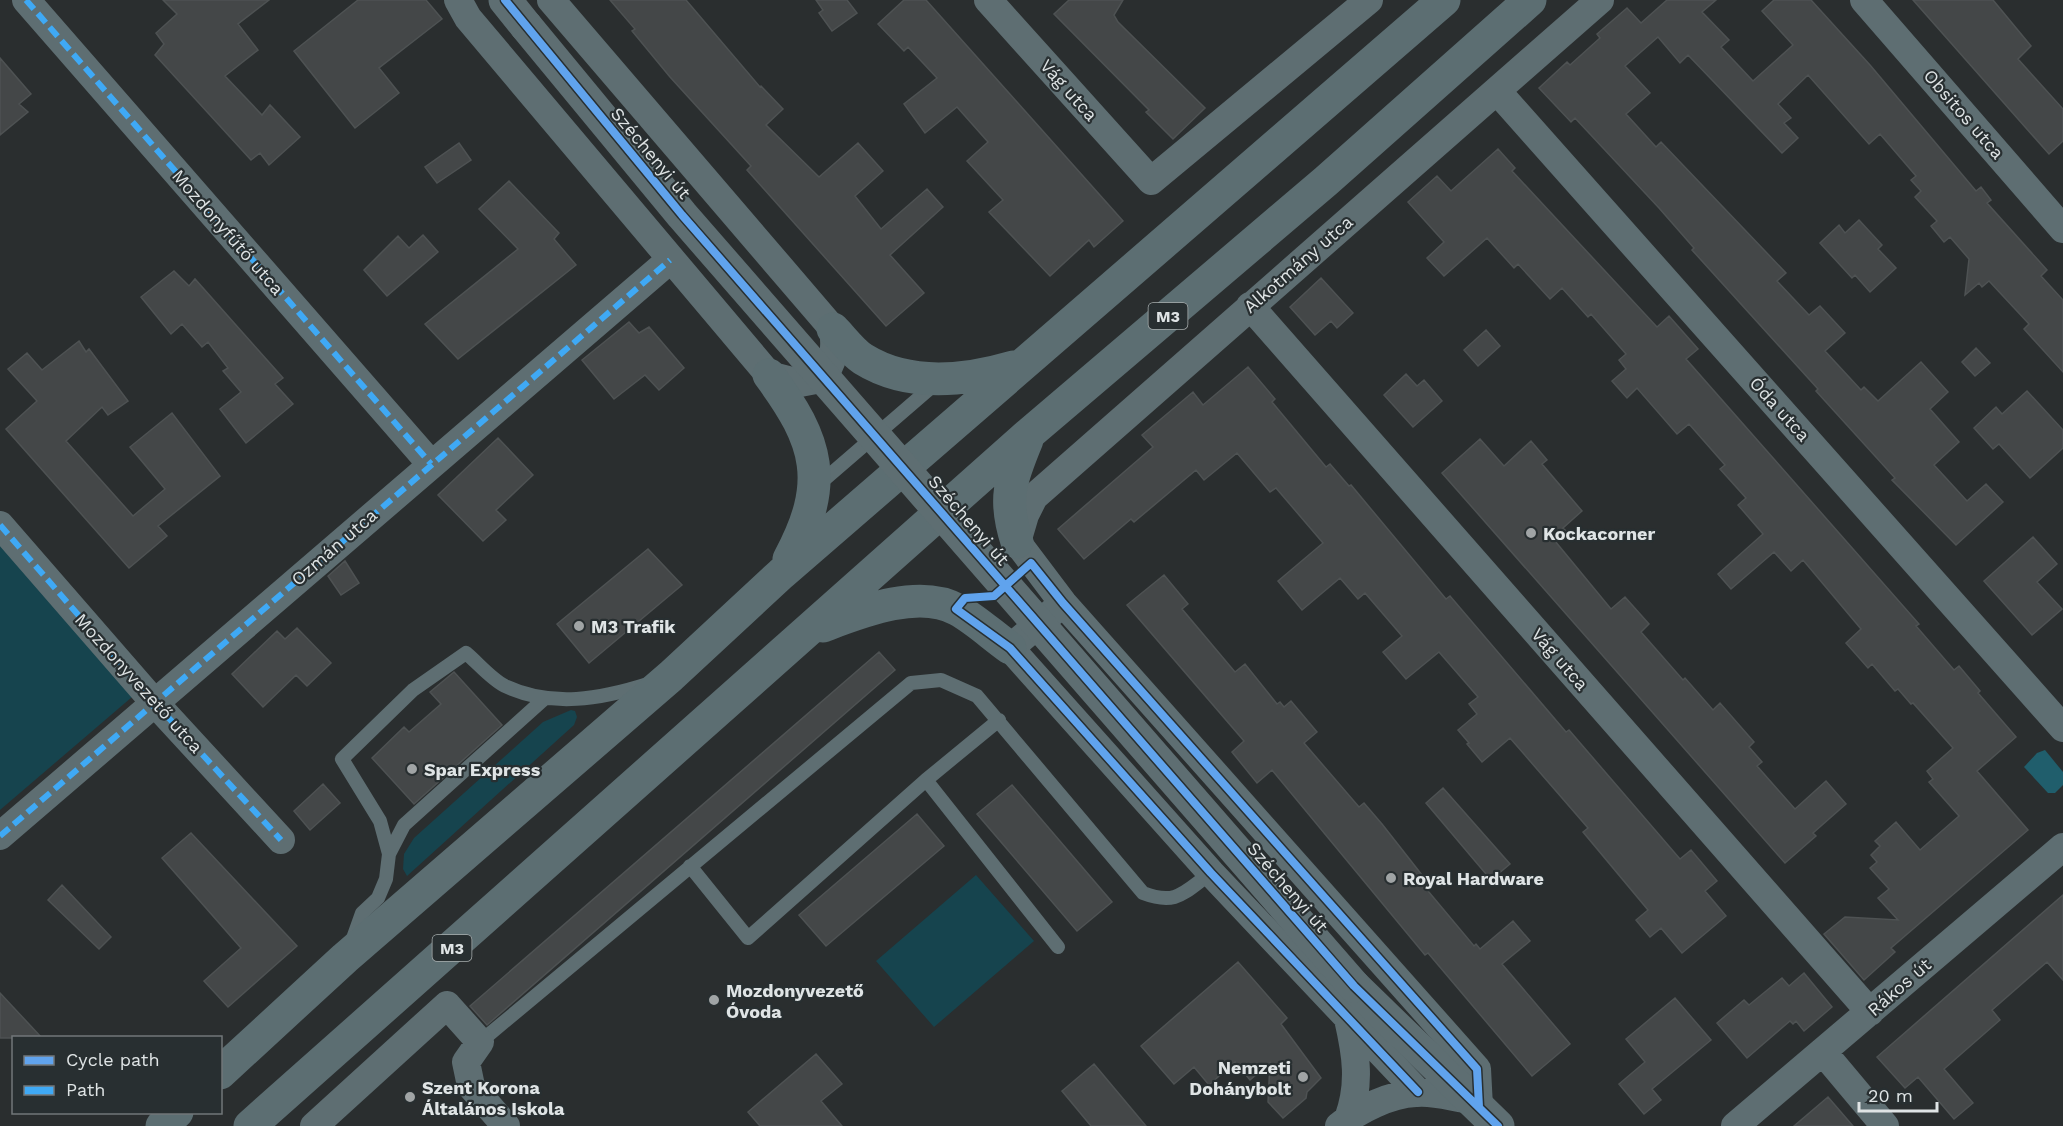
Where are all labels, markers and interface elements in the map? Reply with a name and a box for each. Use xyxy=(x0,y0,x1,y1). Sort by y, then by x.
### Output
street label: Vág utca xyxy=(1036,55,1102,125)
street label: Obsitos utca xyxy=(1919,65,2009,163)
street label: Széchenyi út xyxy=(607,103,696,203)
street label: Mozdonyfűtő utca xyxy=(168,165,288,299)
street label: Alkotmány utca xyxy=(1239,211,1357,317)
road number: M3 xyxy=(1148,303,1188,329)
street label: Óda utca xyxy=(1746,372,1814,446)
street label: Széchenyi út xyxy=(924,471,1014,570)
street label: Ozmán utca xyxy=(287,504,381,590)
place label: Kockacorner xyxy=(1543,523,1656,544)
marker: Kockacorner xyxy=(1524,526,1538,540)
street label: Mozdonyvezető utca xyxy=(71,609,207,757)
place label: M3 Trafik xyxy=(591,616,676,637)
marker: M3 Trafik xyxy=(572,619,586,633)
street label: Vág utca xyxy=(1527,624,1593,694)
place label: Spar Express xyxy=(424,759,541,780)
marker: Spar Express xyxy=(405,762,419,776)
street label: Széchenyi út xyxy=(1243,838,1333,937)
place label: Royal Hardware xyxy=(1403,868,1544,889)
marker: Royal Hardware xyxy=(1384,871,1398,885)
road number: M3 xyxy=(432,935,472,961)
street label: Rákos út xyxy=(1863,953,1935,1020)
place label: Mozdonyvezető Óvoda xyxy=(726,980,864,1022)
marker: Mozdonyvezető Óvoda xyxy=(707,993,721,1007)
legend xyxy=(12,1036,222,1114)
text: Cycle path xyxy=(66,1049,160,1070)
place label: Nemzeti Dohánybolt xyxy=(1189,1057,1291,1099)
marker: Nemzeti Dohánybolt xyxy=(1296,1070,1310,1084)
scale bar xyxy=(1859,1075,1937,1113)
place label: Szent Korona Általános Iskola xyxy=(422,1077,565,1119)
text: Path xyxy=(66,1079,106,1100)
text: 20 m xyxy=(1868,1085,1913,1106)
marker: Szent Korona Általános Iskola xyxy=(403,1090,417,1104)

